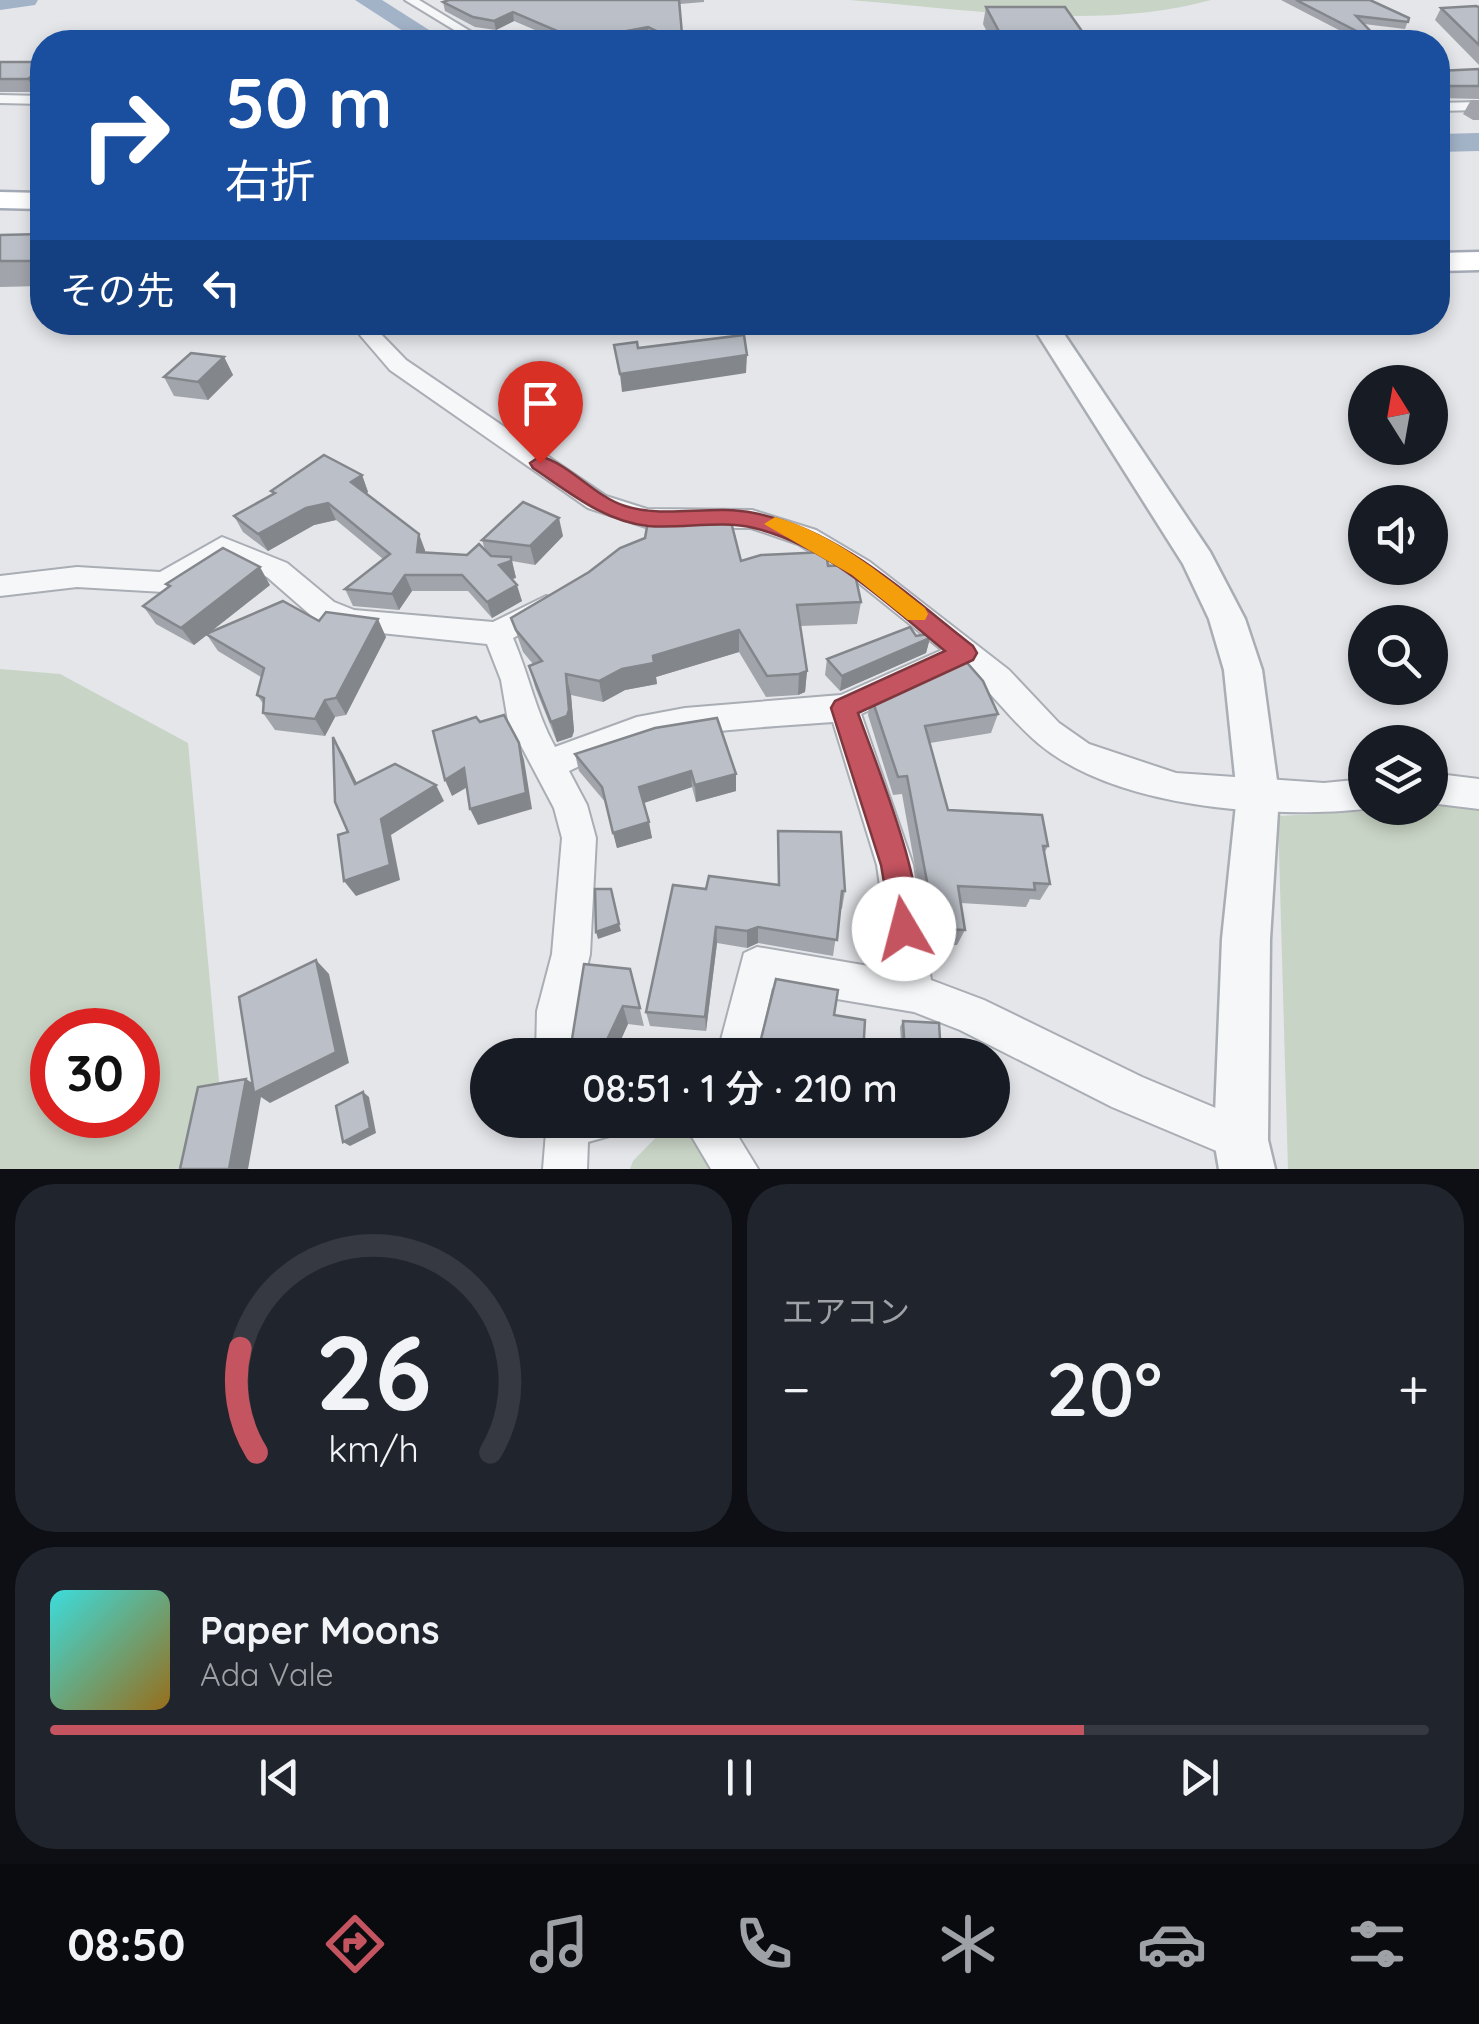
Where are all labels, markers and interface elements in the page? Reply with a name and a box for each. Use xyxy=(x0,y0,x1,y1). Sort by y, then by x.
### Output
text: 50 m xyxy=(225,58,392,146)
icon: right xyxy=(60,70,190,200)
text: 右折 xyxy=(225,152,315,208)
icon: left xyxy=(194,260,249,315)
text: その先 xyxy=(60,266,174,314)
pin xyxy=(498,361,583,464)
north arrow xyxy=(1348,365,1448,465)
map controls xyxy=(1348,365,1448,825)
icon: arrive xyxy=(513,376,568,431)
button: sound xyxy=(1348,485,1448,585)
button: search xyxy=(1348,605,1448,705)
button: layers xyxy=(1348,725,1448,825)
position arrow xyxy=(852,877,956,981)
speed limit sign: 30 xyxy=(30,1008,160,1138)
text: 08:51 · 1 分 · 210 m xyxy=(582,1064,898,1112)
text: エアコン xyxy=(782,1291,910,1331)
text: 26 xyxy=(315,1306,432,1436)
text: 20° xyxy=(1046,1341,1162,1435)
text: − xyxy=(782,1354,811,1423)
text: + xyxy=(1398,1354,1429,1423)
text: km/h xyxy=(328,1426,419,1471)
text: Paper Moons xyxy=(200,1606,440,1654)
text: Ada Vale xyxy=(200,1654,334,1694)
icon: previous xyxy=(252,1750,307,1805)
icon: pause xyxy=(712,1750,767,1805)
icon: next xyxy=(1172,1750,1227,1805)
icon: directions xyxy=(320,1909,390,1979)
icon: music xyxy=(524,1909,594,1979)
icon: phone xyxy=(729,1909,799,1979)
icon: climate xyxy=(933,1909,1003,1979)
icon: car xyxy=(1137,1909,1207,1979)
icon: filters xyxy=(1342,1909,1412,1979)
text: 08:50 xyxy=(67,1916,185,1972)

